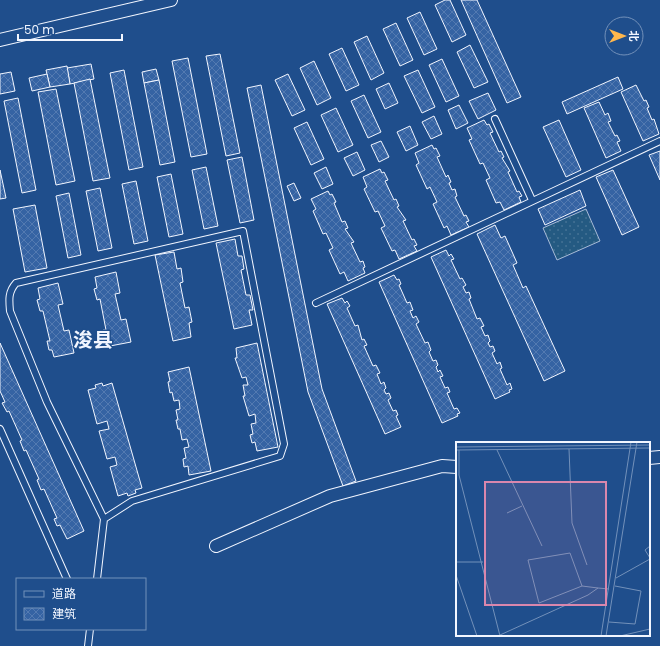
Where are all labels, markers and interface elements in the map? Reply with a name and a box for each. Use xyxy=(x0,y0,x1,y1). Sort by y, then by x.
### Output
scale bar xyxy=(18,16,122,42)
north arrow xyxy=(604,16,644,56)
text: 50 m xyxy=(24,21,55,38)
text: 北 xyxy=(626,31,642,42)
district label: 浚县 xyxy=(73,326,113,354)
inset map xyxy=(456,442,650,636)
legend xyxy=(16,578,146,630)
text: 道路 xyxy=(52,585,76,602)
text: 建筑 xyxy=(52,605,76,622)

